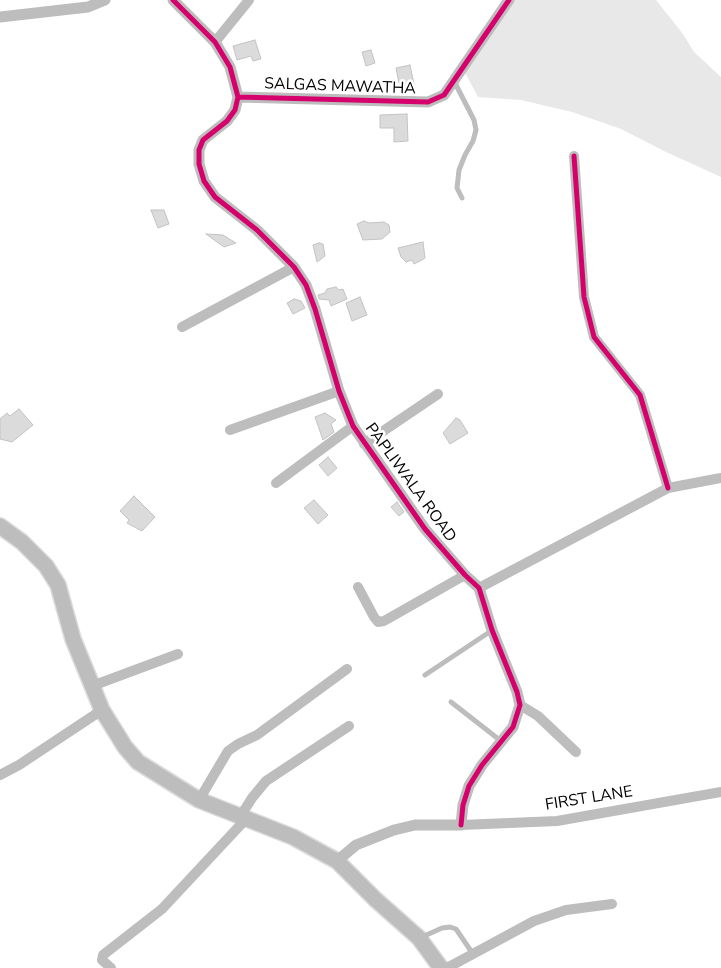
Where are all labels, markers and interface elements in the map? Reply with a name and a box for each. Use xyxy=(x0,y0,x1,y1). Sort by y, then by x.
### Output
street label: SALGAS MAWATHA xyxy=(264,75,416,99)
street label: PAPLIWALA ROAD xyxy=(360,420,460,546)
street label: FIRST LANE xyxy=(544,783,634,815)

